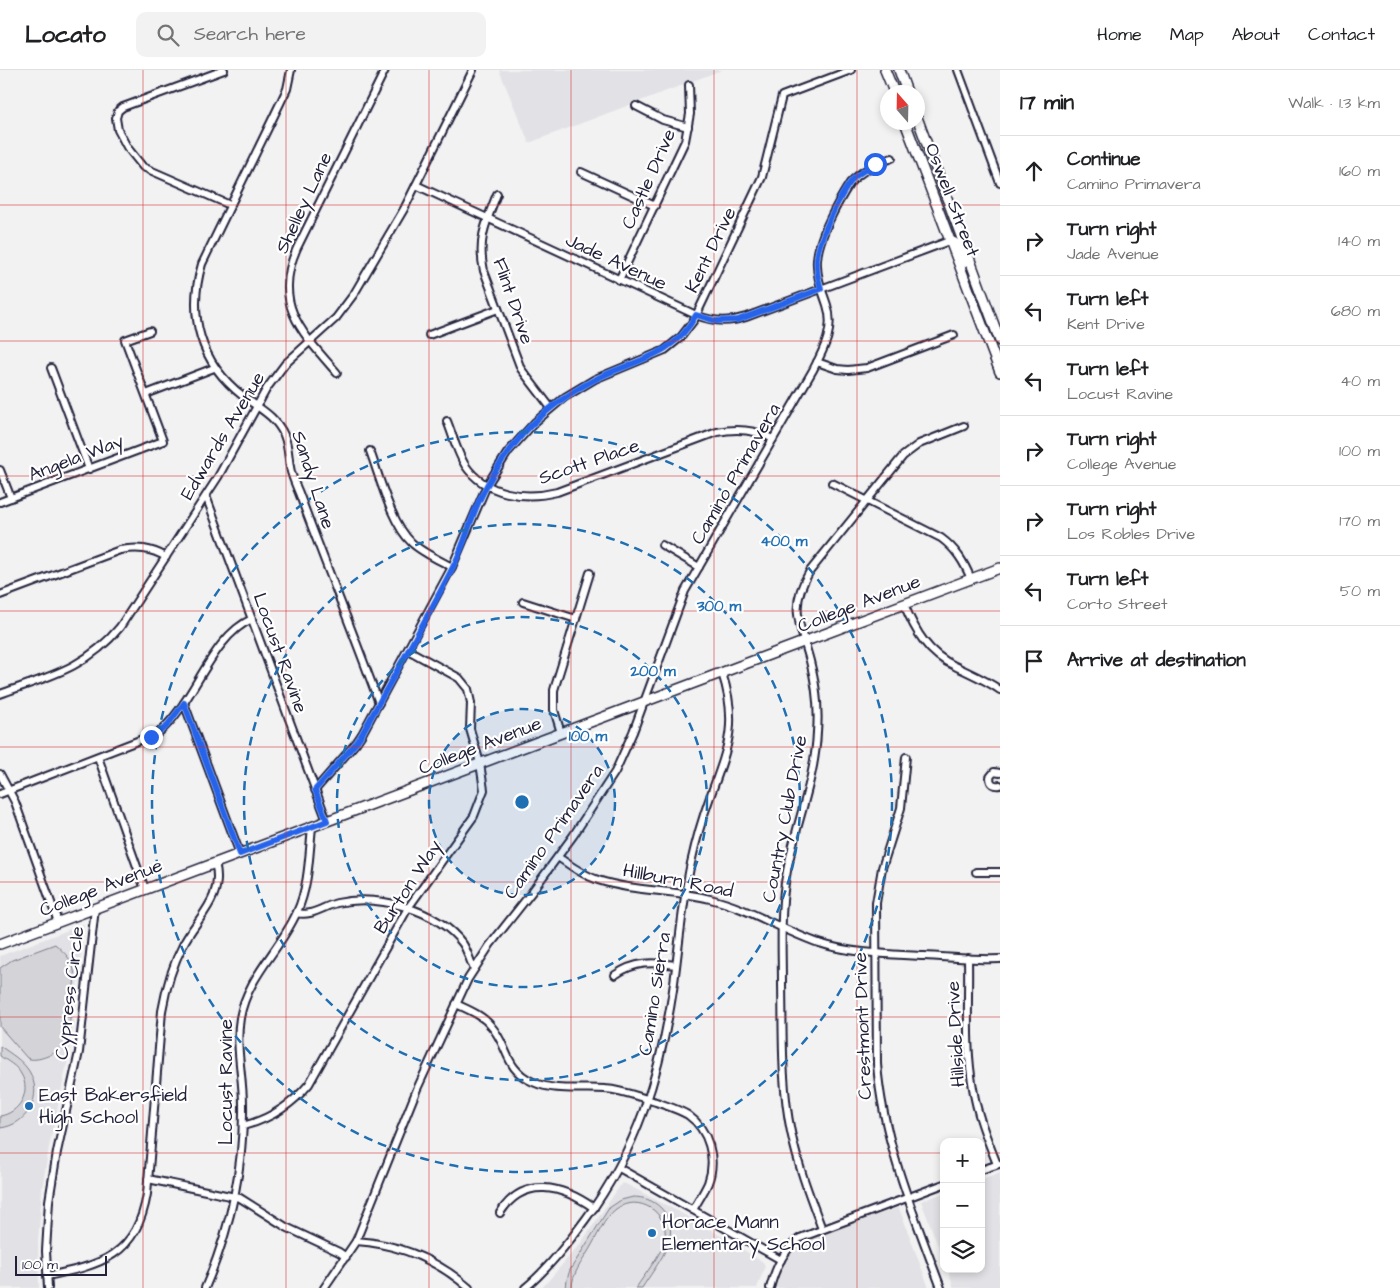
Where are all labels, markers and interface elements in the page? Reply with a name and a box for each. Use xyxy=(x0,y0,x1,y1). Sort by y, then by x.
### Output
search box xyxy=(136,12,486,57)
text: Locato xyxy=(25,18,106,52)
icon: search xyxy=(154,21,182,49)
text: Search here xyxy=(194,21,306,48)
text: Home xyxy=(1097,22,1142,47)
text: Map xyxy=(1170,22,1204,47)
text: About xyxy=(1232,22,1280,47)
text: Contact xyxy=(1308,22,1375,47)
north arrow xyxy=(880,85,925,130)
text: 17 min xyxy=(1020,88,1074,117)
text: Walk · 1.3 km xyxy=(1288,92,1380,114)
street label: Castle Drive xyxy=(615,125,683,233)
street label: Oswell Street xyxy=(918,139,986,261)
text: Continue xyxy=(1067,146,1141,173)
street label: Shelley Lane xyxy=(269,148,340,258)
route start xyxy=(864,153,887,176)
icon: ahead xyxy=(1020,157,1048,185)
text: 160 m xyxy=(1339,160,1380,182)
text: Camino Primavera xyxy=(1067,173,1201,195)
street label: Kent Drive xyxy=(679,203,743,297)
text: Turn right xyxy=(1067,216,1156,243)
street label: Jade Avenue xyxy=(561,227,671,297)
icon: right xyxy=(1020,227,1048,255)
text: 140 m xyxy=(1338,230,1380,252)
text: Jade Avenue xyxy=(1067,243,1159,265)
street label: Flint Drive xyxy=(486,254,540,348)
text: Turn left xyxy=(1067,286,1148,313)
icon: left xyxy=(1020,297,1048,325)
text: 680 m xyxy=(1331,300,1380,322)
text: Kent Drive xyxy=(1067,313,1145,335)
text: Turn left xyxy=(1067,356,1148,383)
street label: Edwards Avenue xyxy=(174,367,272,505)
icon: left xyxy=(1020,367,1048,395)
text: 40 m xyxy=(1340,370,1380,392)
text: Locust Ravine xyxy=(1067,383,1173,405)
street label: Camino Primavera xyxy=(685,398,788,550)
text: Turn right xyxy=(1067,426,1156,453)
street label: Angela Way xyxy=(24,427,128,489)
street label: Sandy Lane xyxy=(283,427,342,533)
street label: Scott Place xyxy=(535,432,643,492)
icon: right xyxy=(1020,437,1048,465)
text: 100 m xyxy=(1339,440,1380,462)
text: College Avenue xyxy=(1067,453,1176,475)
text: Turn right xyxy=(1067,496,1156,523)
icon: right xyxy=(1020,507,1048,535)
text: 170 m xyxy=(1339,510,1380,532)
text: Los Robles Drive xyxy=(1067,523,1195,545)
text: 400 m xyxy=(761,531,808,552)
text: Turn left xyxy=(1067,566,1148,593)
street label: College Avenue xyxy=(794,568,925,641)
icon: left xyxy=(1020,577,1048,605)
text: 50 m xyxy=(1340,580,1380,602)
street label: Locust Ravine xyxy=(246,589,314,717)
text: Corto Street xyxy=(1067,593,1167,615)
text: 300 m xyxy=(696,596,741,617)
icon: arrive xyxy=(1020,647,1048,675)
text: Arrive at destination xyxy=(1067,647,1246,674)
text: 200 m xyxy=(629,661,676,682)
street label: College Avenue xyxy=(415,710,546,783)
route end xyxy=(140,726,163,749)
text: 100 m xyxy=(569,726,608,747)
street label: Country Club Drive xyxy=(756,733,815,905)
street label: Camino Primavera xyxy=(497,759,611,905)
centre of rings xyxy=(513,793,531,811)
street label: Burton Way xyxy=(368,834,450,940)
street label: College Avenue xyxy=(36,852,167,925)
street label: Hillburn Road xyxy=(620,857,736,905)
street label: Cypress Circle xyxy=(48,925,93,1061)
street label: Camino Sierra xyxy=(632,930,678,1058)
street label: Crestmont Drive xyxy=(847,952,879,1100)
street label: Hillside Drive xyxy=(940,980,972,1088)
street label: Locust Ravine xyxy=(213,1019,240,1145)
place label: East Bakersfield High School xyxy=(39,1082,187,1132)
marker: East Bakersfield High School xyxy=(23,1100,35,1112)
map controls xyxy=(940,1138,985,1273)
button: + xyxy=(940,1138,985,1183)
button: − xyxy=(940,1183,985,1228)
place label: Horace Mann Elementary School xyxy=(662,1209,825,1259)
marker: Horace Mann Elementary School xyxy=(646,1227,658,1239)
button: layers xyxy=(940,1228,985,1273)
scale bar xyxy=(15,1253,108,1276)
text: 100 m xyxy=(22,1255,58,1275)

